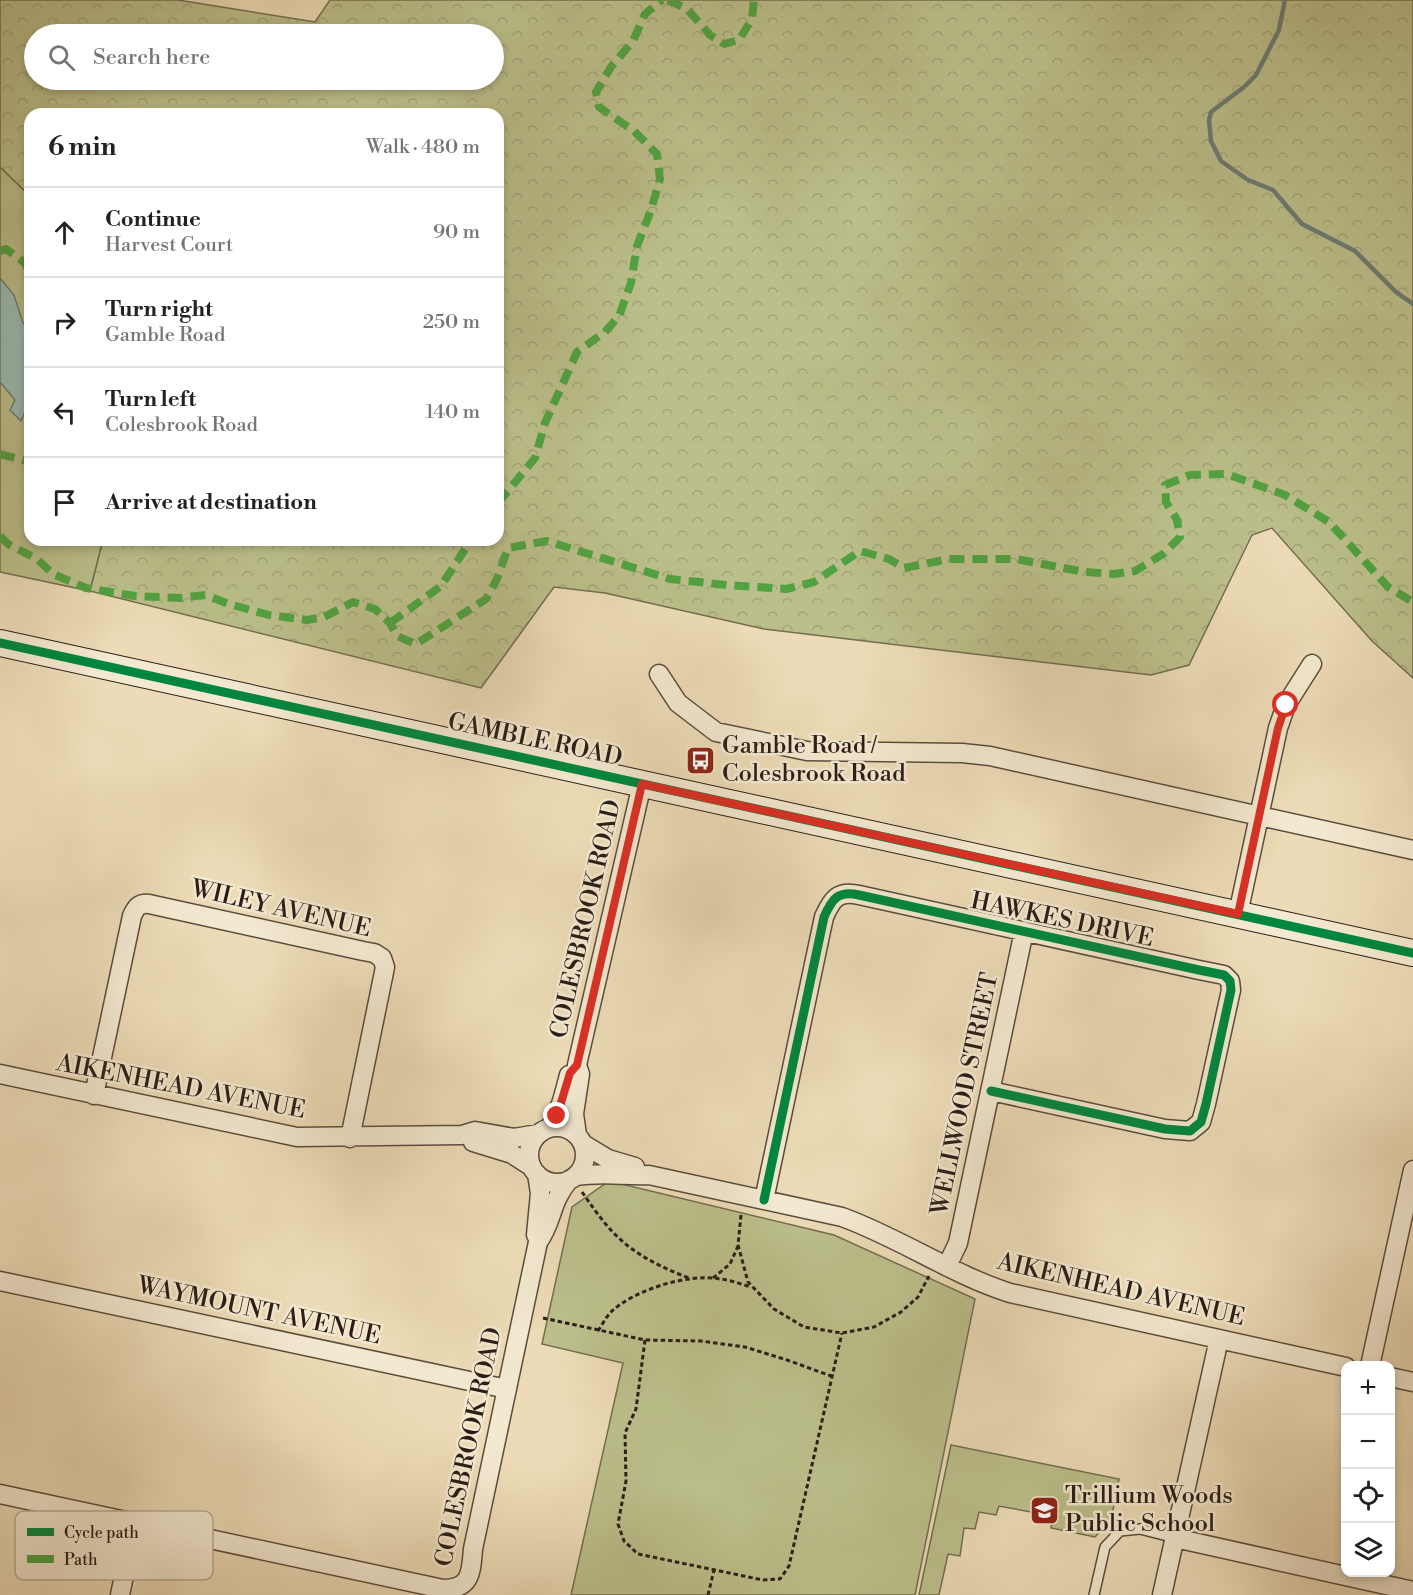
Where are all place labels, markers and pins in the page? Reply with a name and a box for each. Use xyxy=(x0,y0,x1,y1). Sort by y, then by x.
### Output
place label: Gamble Road / Colesbrook Road xyxy=(722,731,906,789)
bus stop icon: Gamble Road / Colesbrook Road xyxy=(685,744,717,776)
place label: Trillium Woods Public School xyxy=(1065,1481,1233,1539)
school or university icon: Trillium Woods Public School xyxy=(1028,1494,1060,1526)

